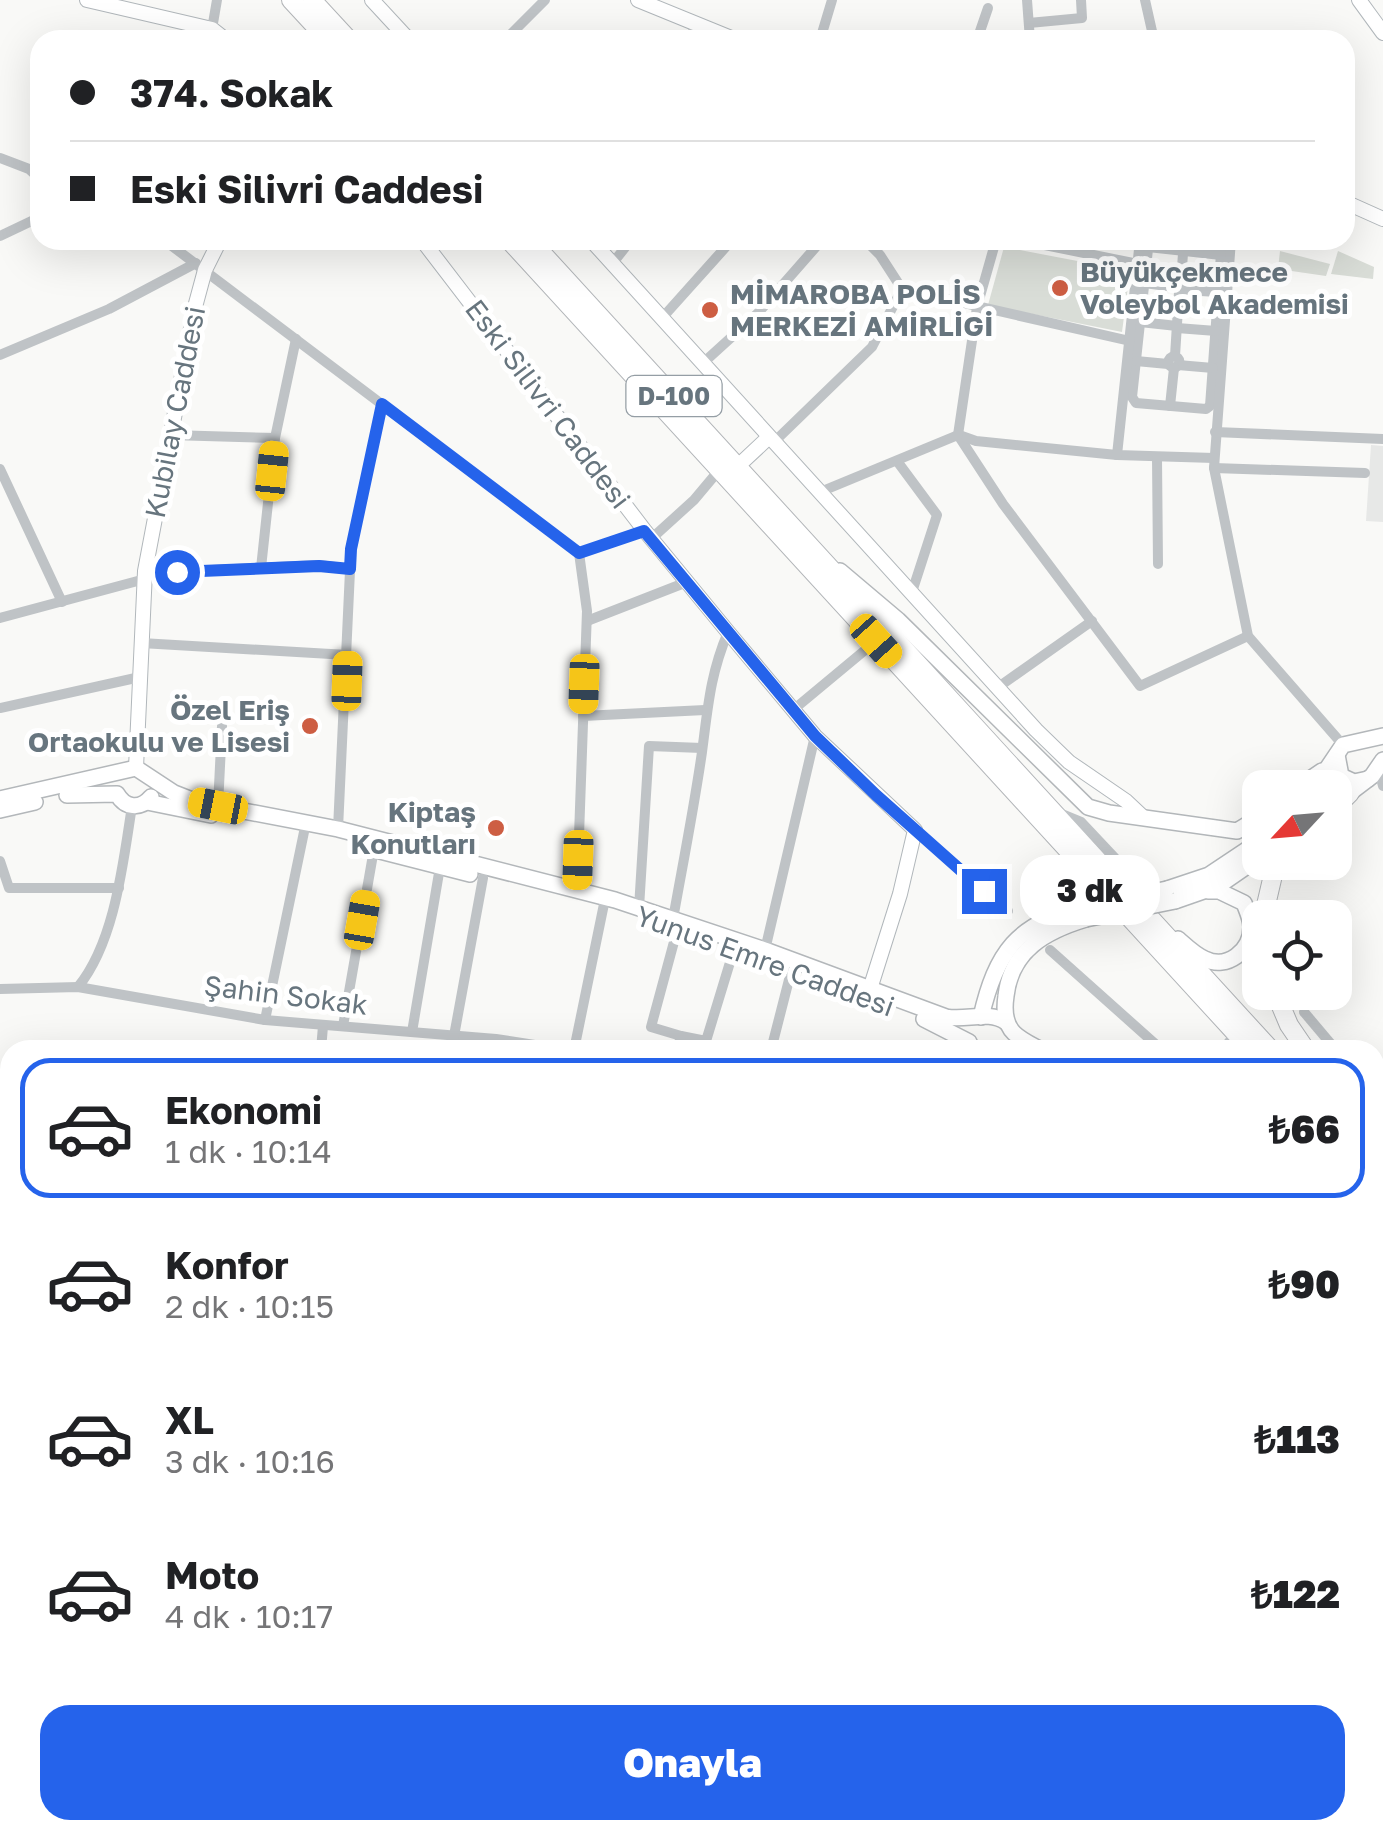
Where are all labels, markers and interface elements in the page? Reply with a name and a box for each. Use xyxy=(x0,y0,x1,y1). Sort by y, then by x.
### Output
text: 374. Sokak xyxy=(130,70,333,115)
text: Eski Silivri Caddesi xyxy=(130,166,483,211)
place label: Büyükçekmece Voleybol Akademisi xyxy=(1080,255,1349,320)
place label: MİMAROBA POLİS MERKEZİ AMİRLİĞİ xyxy=(730,277,993,342)
marker: Büyükçekmece Voleybol Akademisi xyxy=(1049,277,1071,299)
street label: Eski Silivri Caddesi xyxy=(459,293,638,515)
marker: MİMAROBA POLİS MERKEZİ AMİRLİĞİ xyxy=(699,299,721,321)
street label: Kubilay Caddesi xyxy=(138,303,211,521)
road number: D-100 xyxy=(626,376,722,416)
car xyxy=(254,440,290,502)
route start xyxy=(155,550,200,595)
car xyxy=(845,609,907,673)
car xyxy=(331,650,363,712)
car xyxy=(568,653,600,715)
place label: Özel Eriş Ortaokulu ve Lisesi xyxy=(28,693,290,758)
marker: Özel Eriş Ortaokulu ve Lisesi xyxy=(299,715,321,737)
north arrow xyxy=(1242,770,1352,880)
map controls xyxy=(1242,770,1352,1010)
car xyxy=(186,786,250,826)
place label: Kiptaş Konutları xyxy=(350,795,476,860)
marker: Kiptaş Konutları xyxy=(485,817,507,839)
car xyxy=(562,829,594,891)
callout: 3 dk xyxy=(1019,856,1159,926)
route end xyxy=(962,869,1007,914)
text: 3 dk xyxy=(1057,871,1123,909)
car xyxy=(342,888,382,952)
street label: Yunus Emre Caddesi xyxy=(631,898,899,1023)
button: locate xyxy=(1242,900,1352,1010)
street label: Şahin Sokak xyxy=(202,968,370,1021)
icon: car xyxy=(45,1083,135,1173)
text: Ekonomi xyxy=(165,1087,322,1132)
text: ₺66 xyxy=(1269,1106,1340,1151)
text: 1 dk · 10:14 xyxy=(165,1132,332,1170)
icon: car xyxy=(45,1238,135,1328)
text: Konfor xyxy=(165,1242,289,1287)
text: ₺90 xyxy=(1268,1261,1340,1306)
text: 2 dk · 10:15 xyxy=(165,1287,334,1325)
icon: car xyxy=(45,1393,135,1483)
text: XL xyxy=(165,1397,214,1442)
text: ₺113 xyxy=(1254,1416,1340,1461)
text: 3 dk · 10:16 xyxy=(165,1442,335,1480)
icon: car xyxy=(45,1548,135,1638)
text: Moto xyxy=(165,1552,259,1597)
text: ₺122 xyxy=(1251,1571,1340,1616)
text: 4 dk · 10:17 xyxy=(165,1597,333,1635)
button: Onayla xyxy=(40,1705,1345,1820)

